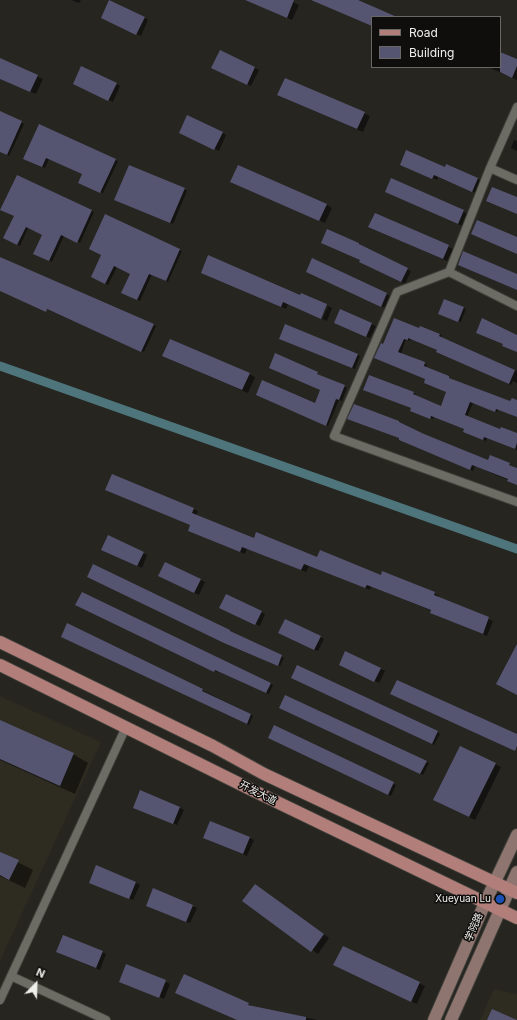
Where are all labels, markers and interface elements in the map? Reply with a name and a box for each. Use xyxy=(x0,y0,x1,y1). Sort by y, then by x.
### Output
legend xyxy=(371,16,501,68)
text: Road xyxy=(409,25,438,40)
text: Building xyxy=(409,45,454,60)
street label: 开发大道 xyxy=(237,779,279,807)
place label: Xueyuan Lu xyxy=(435,893,491,905)
marker: Xueyuan Lu xyxy=(494,893,506,905)
street label: 学院路 xyxy=(462,911,486,943)
north arrow xyxy=(16,964,56,1004)
text: N xyxy=(34,965,47,981)

